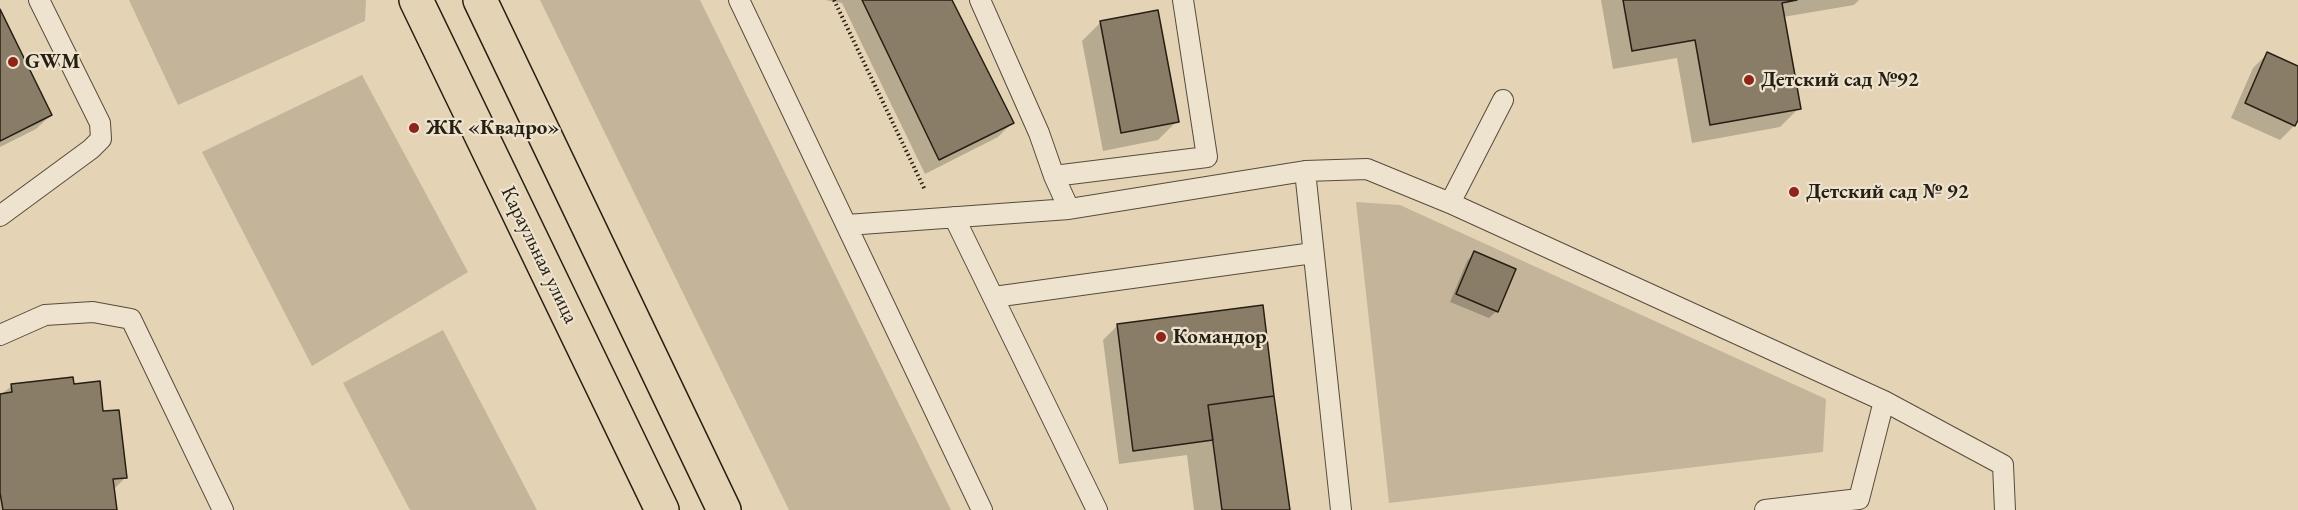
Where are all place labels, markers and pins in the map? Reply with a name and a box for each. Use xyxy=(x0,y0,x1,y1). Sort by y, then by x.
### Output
place label: GWM xyxy=(25,49,80,75)
marker: GWM xyxy=(6,55,20,69)
place label: Детский сад №92 xyxy=(1761,67,1919,93)
marker: Детский сад №92 xyxy=(1742,73,1756,87)
place label: ЖК «Квадро» xyxy=(426,115,559,141)
marker: ЖК «Квадро» xyxy=(407,121,421,135)
place label: Детский сад № 92 xyxy=(1806,179,1969,205)
marker: Детский сад № 92 xyxy=(1787,185,1801,199)
place label: Командор xyxy=(1173,324,1267,350)
marker: Командор xyxy=(1154,330,1168,344)

